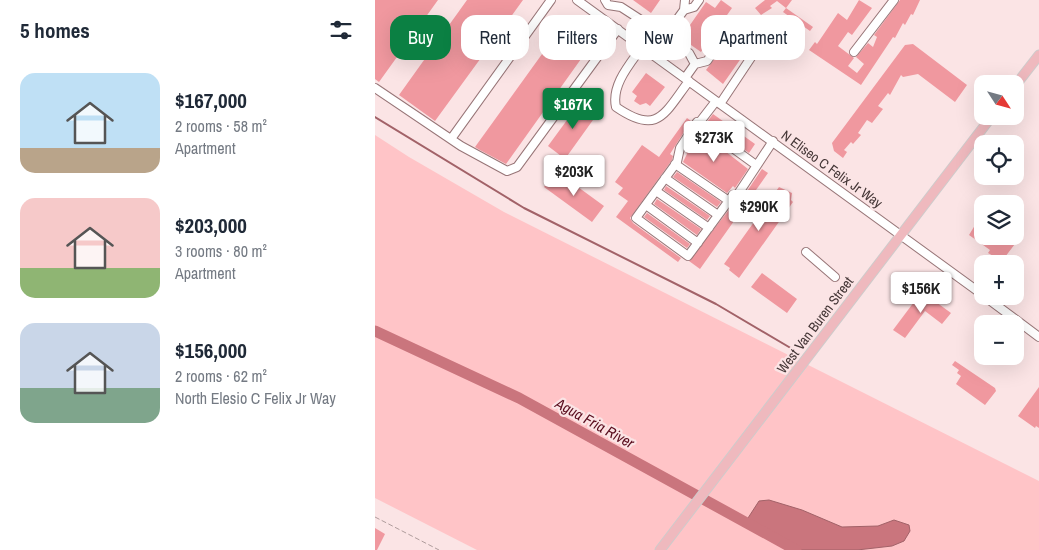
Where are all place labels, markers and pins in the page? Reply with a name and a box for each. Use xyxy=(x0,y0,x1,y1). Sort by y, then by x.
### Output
pin: $167K xyxy=(538,88,608,130)
pin: $273K xyxy=(679,120,749,163)
pin: $203K xyxy=(539,154,609,197)
pin: $290K xyxy=(724,190,794,232)
pin: $156K xyxy=(886,272,956,314)

